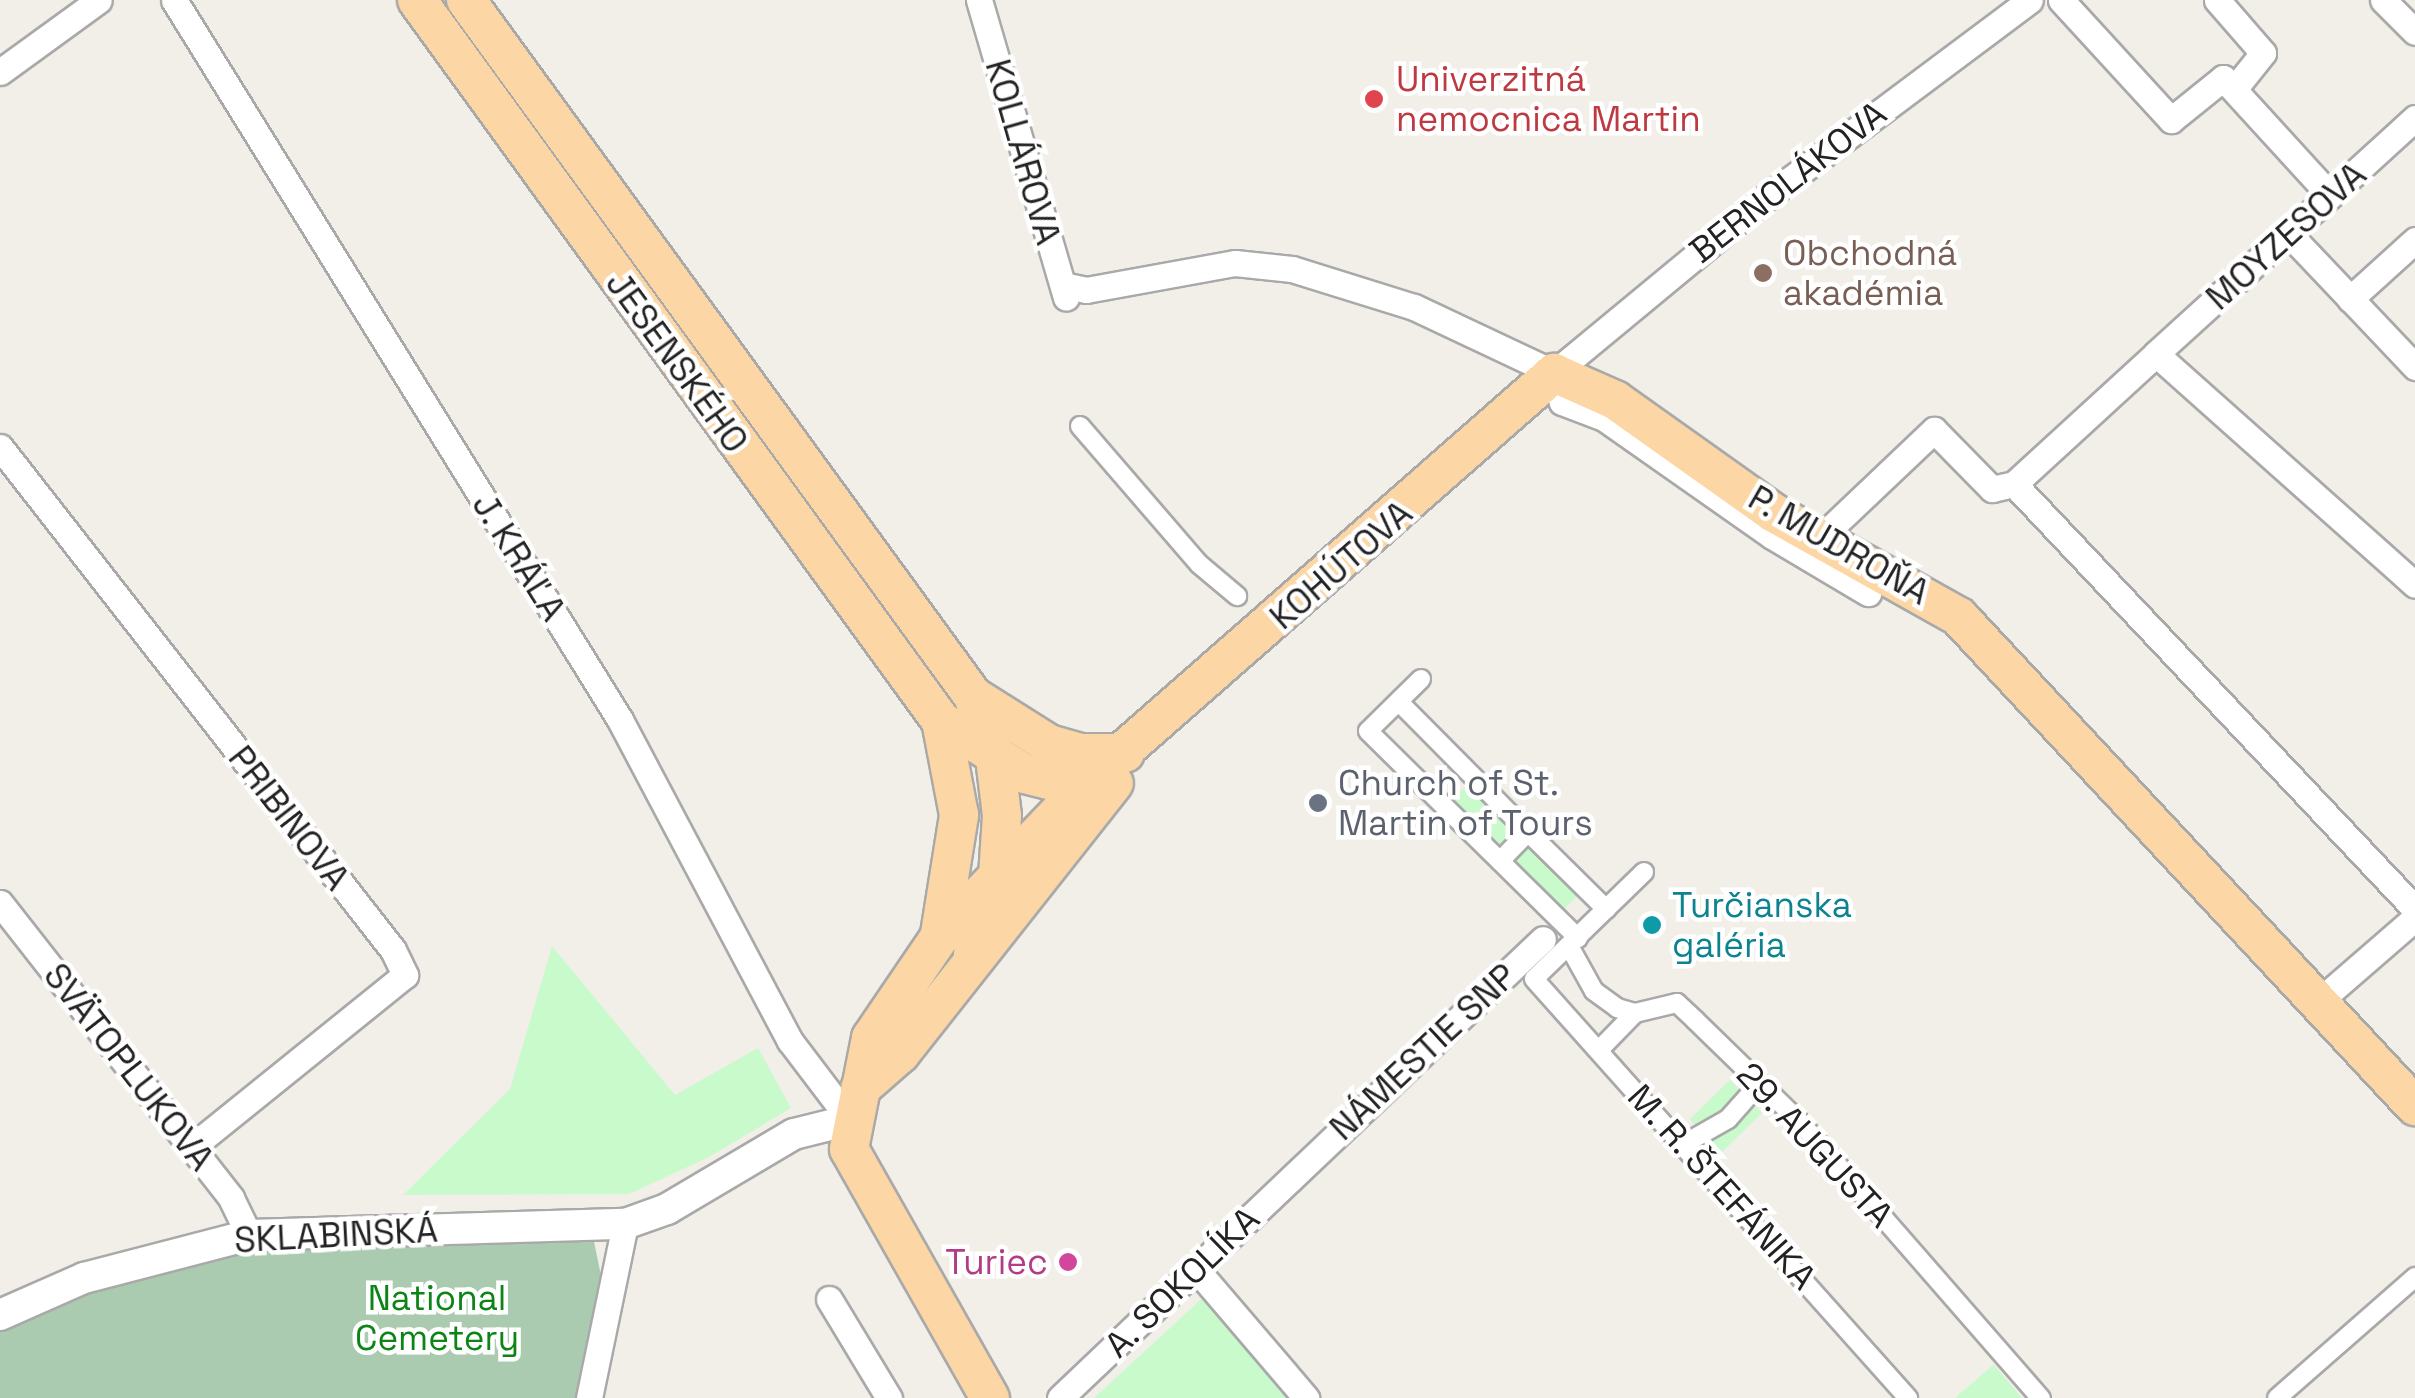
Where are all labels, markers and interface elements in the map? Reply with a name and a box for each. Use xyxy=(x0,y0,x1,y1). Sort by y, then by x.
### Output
street label: KOLLÁROVA xyxy=(977,54,1069,250)
place label: Univerzitná nemocnica Martin xyxy=(1396,58,1701,140)
marker: Univerzitná nemocnica Martin xyxy=(1361,86,1387,112)
street label: BERNOLÁKOVA xyxy=(1681,92,1895,272)
street label: MOYZESOVA xyxy=(2198,153,2374,319)
place label: Obchodná akadémia xyxy=(1783,232,1957,314)
marker: Obchodná akadémia xyxy=(1752,262,1774,284)
street label: JESENSKÉHO xyxy=(597,263,757,461)
street label: P. MUDROŇA xyxy=(1741,476,1937,614)
street label: J. KRÁĽA xyxy=(463,485,575,629)
street label: KOHÚTOVA xyxy=(1261,492,1421,638)
street label: PRIBINOVA xyxy=(220,738,358,898)
place label: Church of St. Martin of Tours xyxy=(1338,762,1594,844)
marker: Church of St. Martin of Tours xyxy=(1307,792,1329,814)
place label: Turčianska galéria xyxy=(1672,884,1852,966)
marker: Turčianska galéria xyxy=(1641,914,1663,936)
street label: SVÄTOPLUKOVA xyxy=(35,955,223,1179)
street label: NÁMESTIE SNP xyxy=(1321,955,1525,1149)
street label: 29. AUGUSTA xyxy=(1727,1053,1903,1237)
street label: M. R. ŠTEFÁNIKA xyxy=(1618,1075,1826,1299)
street label: A. SOKOLÍKA xyxy=(1096,1198,1268,1366)
street label: SKLABINSKÁ xyxy=(233,1209,439,1261)
place label: Turiec xyxy=(945,1241,1048,1283)
marker: Turiec xyxy=(1057,1251,1079,1273)
park label: National Cemetery xyxy=(355,1277,519,1359)

